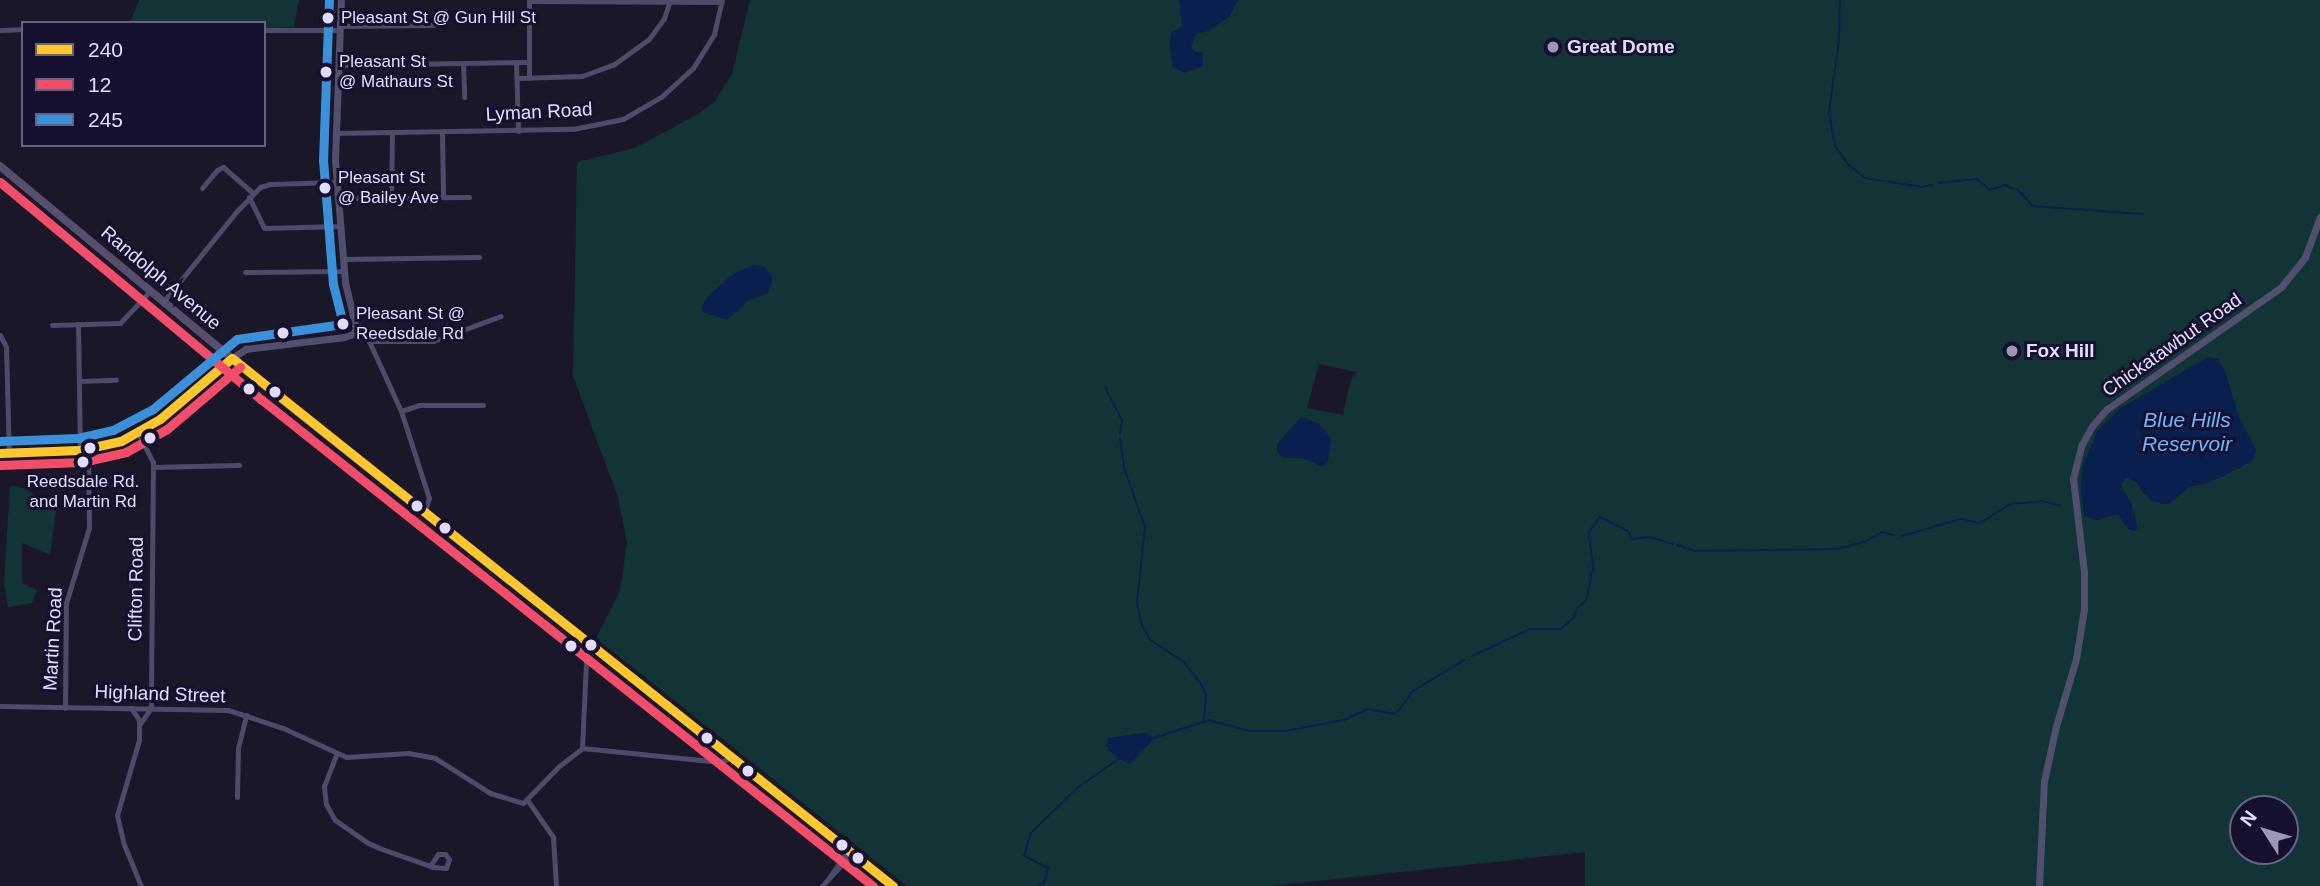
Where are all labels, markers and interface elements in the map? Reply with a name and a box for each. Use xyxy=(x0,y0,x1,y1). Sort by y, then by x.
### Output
place label: Pleasant St @ Gun Hill St xyxy=(341,8,536,28)
marker: Pleasant St @ Gun Hill St xyxy=(321,11,335,25)
legend xyxy=(21,21,266,147)
place label: Great Dome xyxy=(1567,36,1675,58)
text: 240 xyxy=(88,38,123,61)
marker: Great Dome xyxy=(1545,39,1561,55)
place label: Pleasant St @ Mathaurs St xyxy=(339,52,453,92)
marker: Pleasant St @ Mathaurs St xyxy=(319,65,333,79)
text: 12 xyxy=(88,73,111,96)
street label: Lyman Road xyxy=(485,98,593,126)
text: 245 xyxy=(88,108,123,131)
place label: Pleasant St @ Bailey Ave xyxy=(338,168,440,208)
marker: Pleasant St @ Bailey Ave xyxy=(318,181,332,195)
street label: Randolph Avenue xyxy=(96,221,226,335)
street label: Chickatawbut Road xyxy=(2098,288,2246,402)
place label: Pleasant St @ Reedsdale Rd xyxy=(356,304,465,344)
marker: Pleasant St @ Reedsdale Rd xyxy=(336,317,350,331)
unlabelled marker xyxy=(276,326,290,340)
place label: Fox Hill xyxy=(2026,340,2095,362)
marker: Fox Hill xyxy=(2004,343,2020,359)
unlabelled marker xyxy=(242,382,256,396)
unlabelled marker xyxy=(268,385,282,399)
water label: Blue Hills Reservoir xyxy=(2142,407,2232,457)
unlabelled marker xyxy=(143,431,157,445)
unlabelled marker xyxy=(83,441,97,455)
marker: Reedsdale Rd. and Martin Rd xyxy=(76,455,90,469)
place label: Reedsdale Rd. and Martin Rd xyxy=(27,472,139,512)
unlabelled marker xyxy=(410,499,424,513)
unlabelled marker xyxy=(438,521,452,535)
street label: Clifton Road xyxy=(124,537,148,641)
street label: Martin Road xyxy=(39,587,67,691)
unlabelled marker xyxy=(584,638,598,652)
unlabelled marker xyxy=(564,639,578,653)
street label: Highland Street xyxy=(94,680,226,708)
unlabelled marker xyxy=(700,731,714,745)
unlabelled marker xyxy=(741,764,755,778)
north arrow xyxy=(2229,795,2299,865)
text: N xyxy=(2236,806,2261,830)
unlabelled marker xyxy=(835,838,849,852)
unlabelled marker xyxy=(851,851,865,865)

